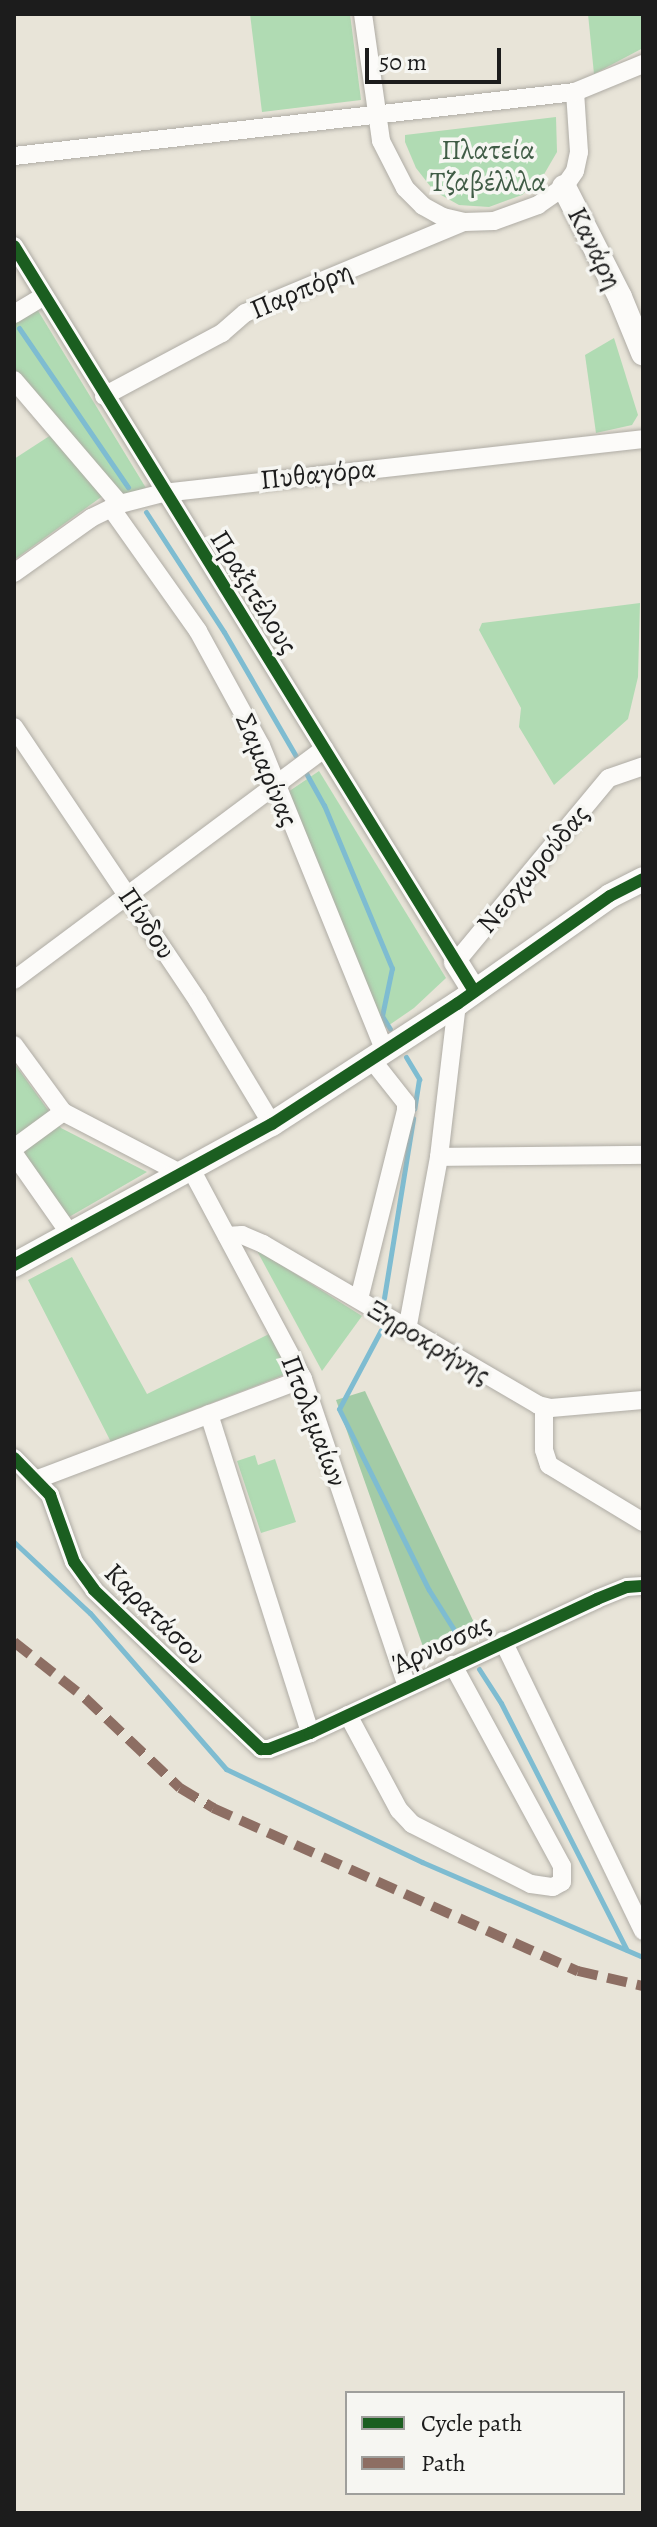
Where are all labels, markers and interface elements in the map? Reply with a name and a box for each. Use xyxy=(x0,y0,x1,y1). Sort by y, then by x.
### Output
scale bar xyxy=(369,32,505,82)
text: 50 m xyxy=(379,46,427,78)
park label: Πλατεία Τζαβέλλλα xyxy=(430,133,546,199)
street label: Κανάρη xyxy=(560,201,630,295)
street label: Παρπόρη xyxy=(245,254,357,326)
street label: Πυθαγόρα xyxy=(259,451,377,497)
street label: Πραξιτέλους xyxy=(203,524,305,660)
street label: Σαμαρίνας xyxy=(228,709,306,831)
street label: Νεοχωρούδας xyxy=(470,798,596,940)
street label: Πίνδου xyxy=(111,881,183,965)
street label: Ξηροκρήνης xyxy=(362,1292,496,1392)
street label: Πτολεμαίων xyxy=(274,1351,354,1491)
street label: Καρατάσου xyxy=(97,1556,213,1672)
street label: Άρνισσας xyxy=(386,1606,496,1682)
legend xyxy=(345,2391,625,2495)
text: Cycle path xyxy=(421,2407,522,2439)
text: Path xyxy=(421,2447,466,2479)

